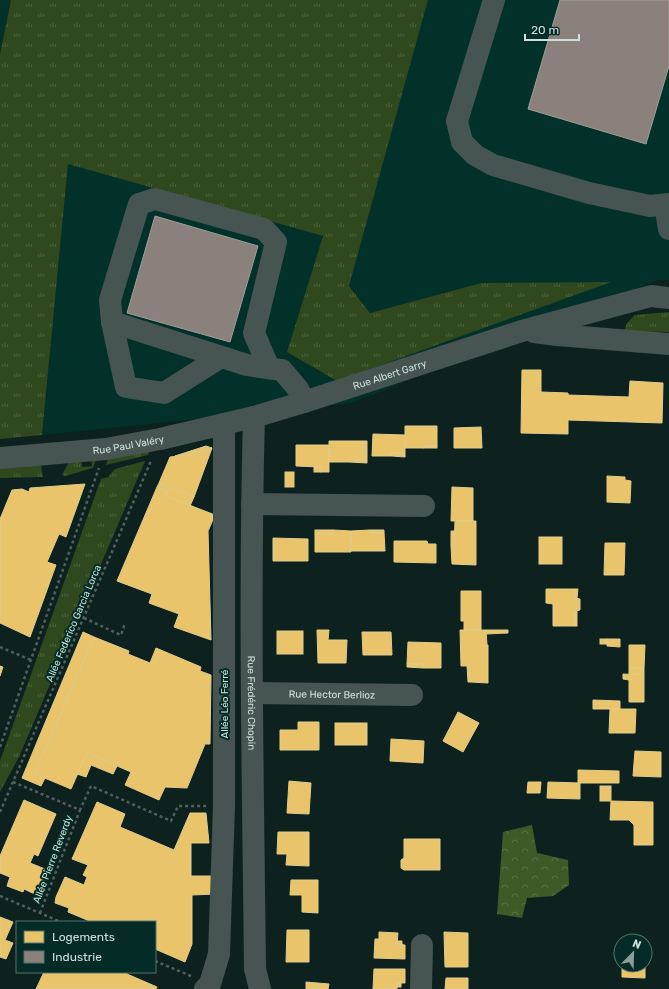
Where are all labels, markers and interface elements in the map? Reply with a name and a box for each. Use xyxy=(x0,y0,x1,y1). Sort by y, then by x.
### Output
scale bar xyxy=(525,16,579,42)
text: 20 m xyxy=(531,23,559,37)
street label: Rue Albert Garry xyxy=(351,357,429,393)
street label: Rue Paul Valéry xyxy=(92,433,166,457)
street label: Allée Federico Garcia Lorca xyxy=(44,563,104,684)
street label: Rue Frédéric Chopin xyxy=(245,656,257,750)
street label: Allée Léo Ferré xyxy=(219,669,231,738)
street label: Rue Hector Berlioz xyxy=(289,688,375,702)
street label: Allée Pierre Reverdy xyxy=(31,813,75,905)
legend xyxy=(16,921,156,973)
text: Logements xyxy=(52,930,115,944)
north arrow xyxy=(613,933,653,973)
text: N xyxy=(631,937,643,952)
text: Industrie xyxy=(52,950,102,964)

